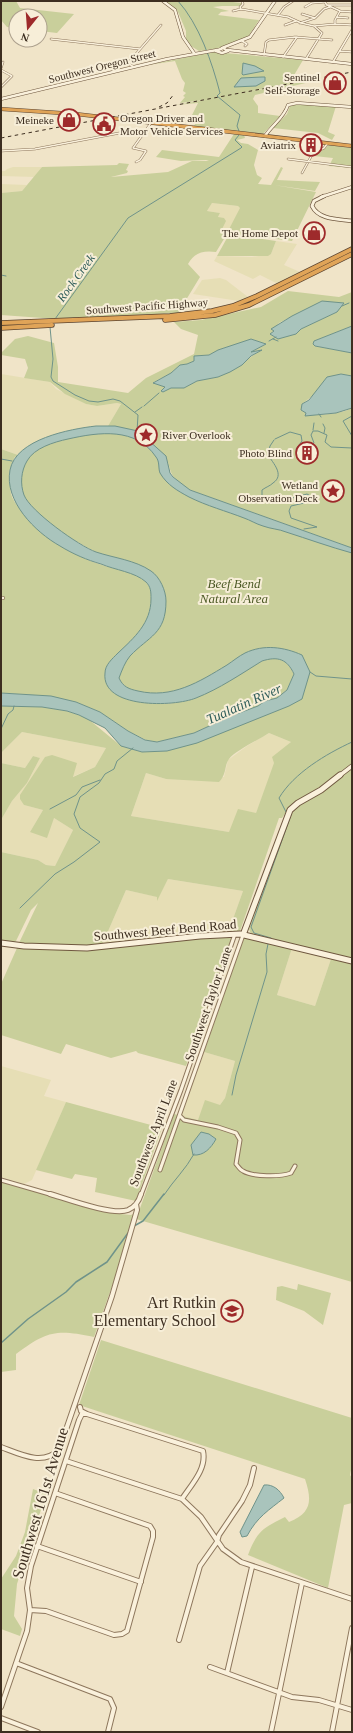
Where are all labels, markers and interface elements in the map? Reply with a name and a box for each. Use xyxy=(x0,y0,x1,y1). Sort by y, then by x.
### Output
north arrow xyxy=(8,8,48,48)
text: N xyxy=(19,31,31,44)
street label: Southwest Oregon Street xyxy=(47,47,157,85)
shop icon: Sentinel Self-Storage xyxy=(322,70,348,96)
place label: Sentinel Self-Storage xyxy=(265,71,320,96)
shop icon: Meineke xyxy=(56,107,82,133)
public building icon: Oregon Driver and Motor Vehicle Services xyxy=(91,111,117,137)
place label: Oregon Driver and Motor Vehicle Services xyxy=(120,112,223,137)
place label: Meineke xyxy=(16,114,54,126)
building icon: Aviatrix xyxy=(298,132,324,158)
place label: Aviatrix xyxy=(260,139,296,151)
shop icon: The Home Depot xyxy=(301,220,327,246)
place label: The Home Depot xyxy=(222,227,298,239)
water label: Rock Creek xyxy=(54,251,98,305)
street label: Southwest Pacific Highway xyxy=(86,296,209,316)
place icon: River Overlook xyxy=(133,422,159,448)
place label: River Overlook xyxy=(162,429,231,441)
building icon: Photo Blind xyxy=(294,440,320,466)
place label: Photo Blind xyxy=(239,447,292,459)
place icon: Wetland Observation Deck xyxy=(320,478,346,504)
place label: Wetland Observation Deck xyxy=(238,479,318,504)
park label: Beef Bend Natural Area xyxy=(199,576,269,606)
water label: Tualatin River xyxy=(204,681,284,727)
street label: Southwest Beef Bend Road xyxy=(93,916,238,944)
street label: Southwest Taylor Lane xyxy=(181,945,235,1063)
street label: Southwest April Lane xyxy=(126,1077,180,1189)
place label: Art Rutkin Elementary School xyxy=(94,1294,217,1330)
school or university icon: Art Rutkin Elementary School xyxy=(219,1298,245,1324)
street label: Southwest 161st Avenue xyxy=(9,1425,71,1581)

